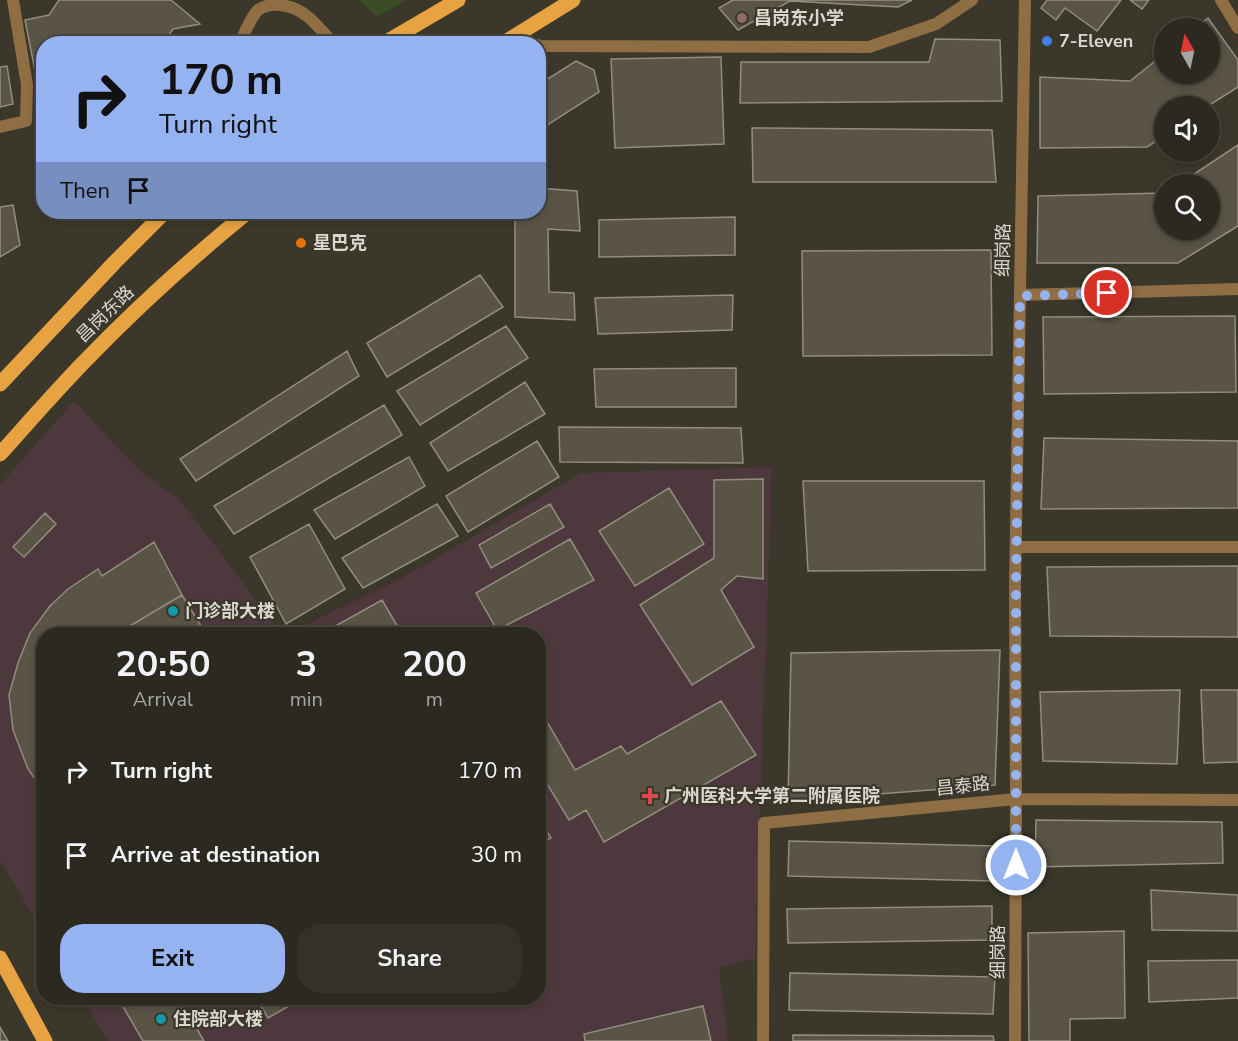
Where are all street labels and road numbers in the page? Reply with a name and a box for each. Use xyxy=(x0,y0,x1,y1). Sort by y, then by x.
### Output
street label: 细岗路 xyxy=(991,223,1015,277)
street label: 昌岗东路 xyxy=(71,280,139,348)
street label: 昌泰路 xyxy=(935,771,991,801)
street label: 细岗路 xyxy=(986,925,1010,979)

